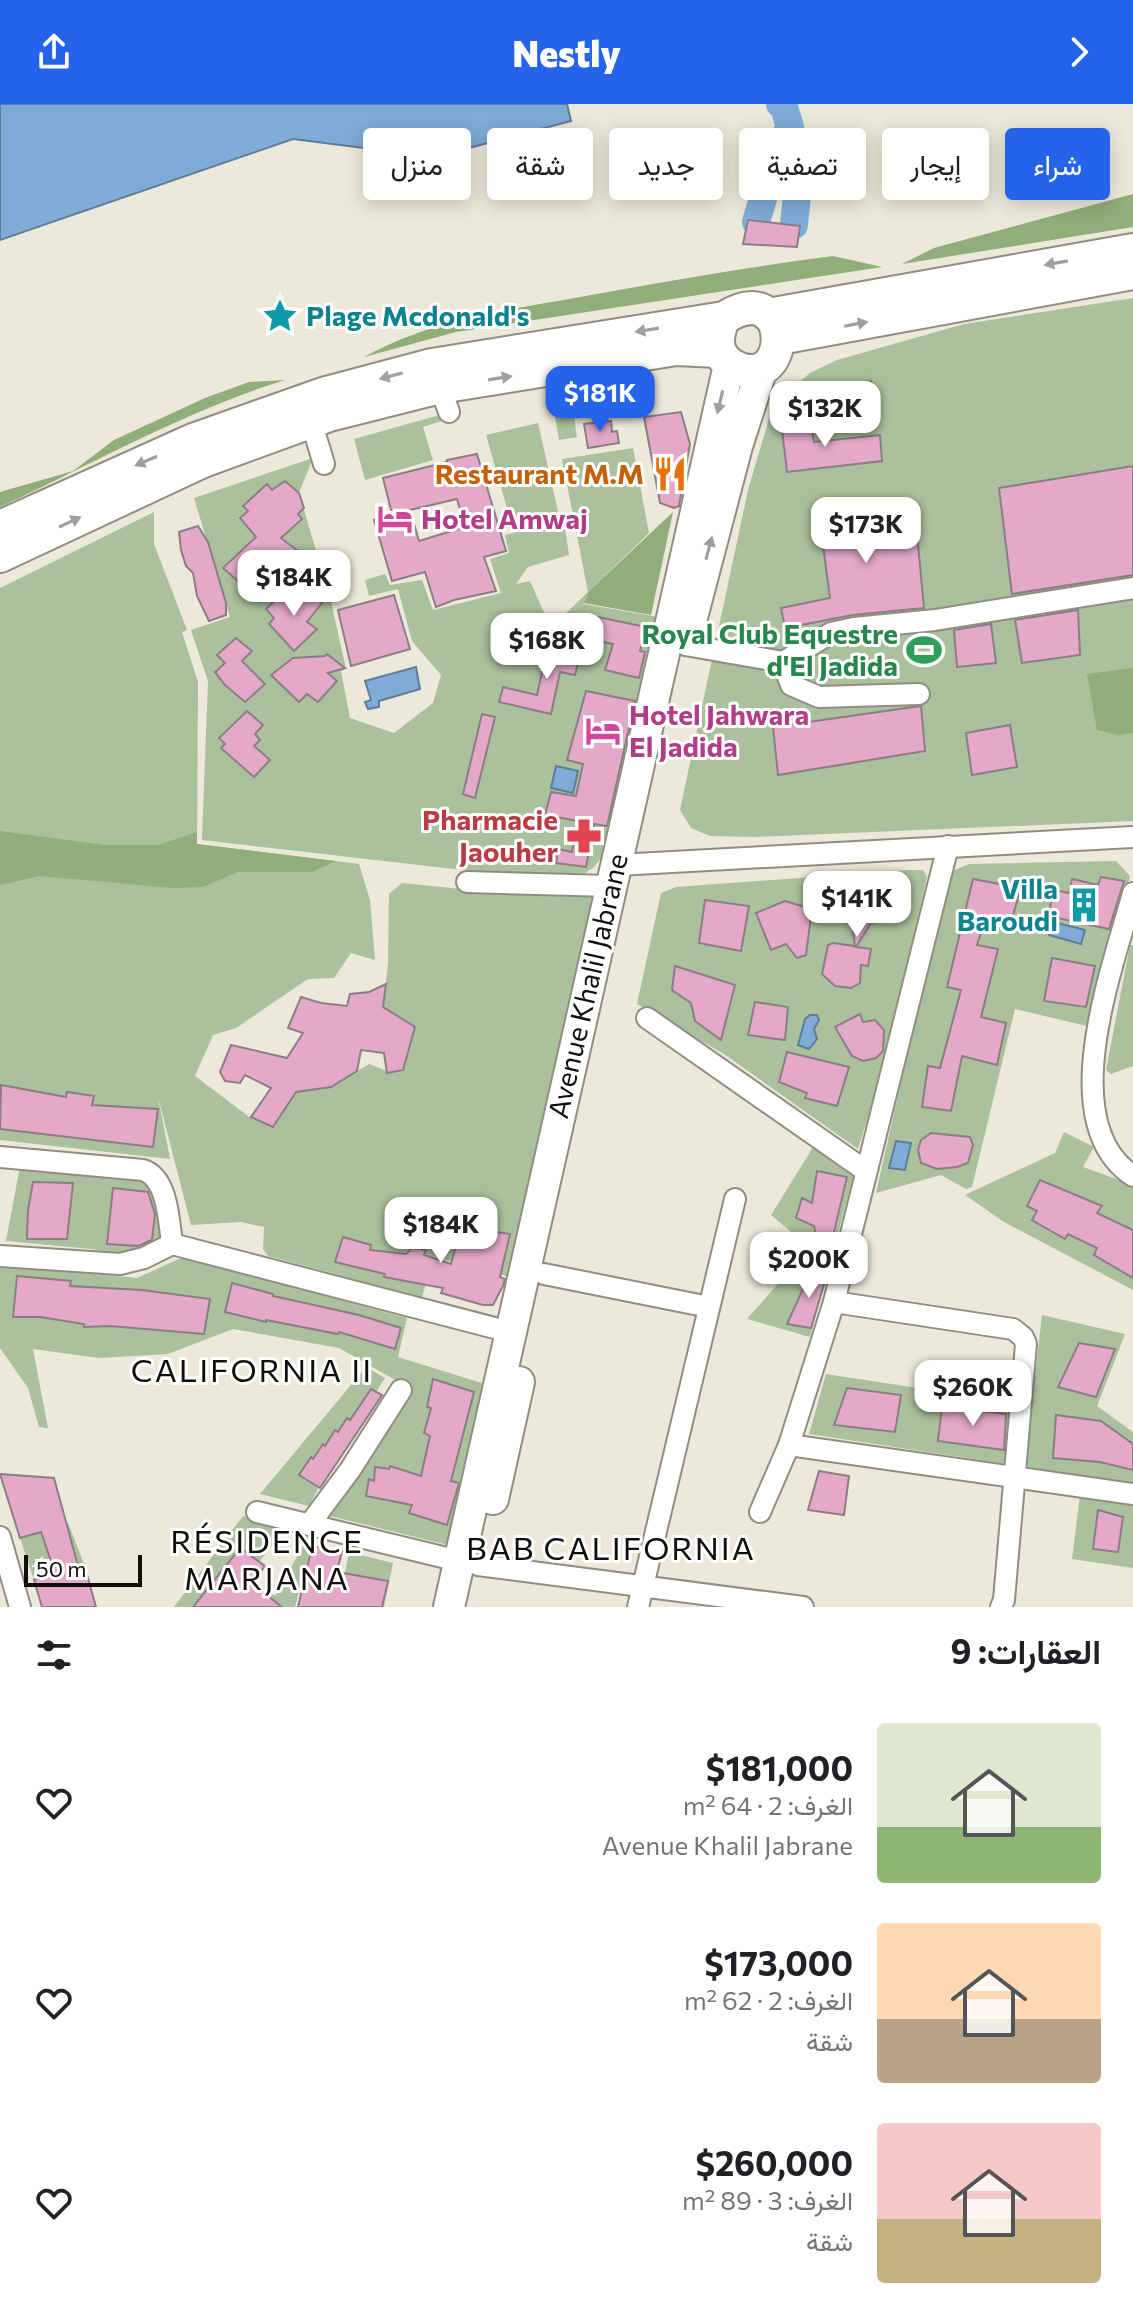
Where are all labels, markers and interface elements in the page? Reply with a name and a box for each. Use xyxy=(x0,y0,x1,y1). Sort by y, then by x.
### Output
icon: share xyxy=(32,30,76,74)
text: Nestly xyxy=(512,30,621,74)
icon: forward xyxy=(1057,30,1101,74)
chip: منزل xyxy=(363,128,471,200)
chip: شقة xyxy=(487,128,593,200)
chip: جديد xyxy=(609,128,723,200)
chip: تصفية xyxy=(739,128,866,200)
chip: إيجار xyxy=(882,128,989,200)
chip: شراء xyxy=(1005,128,1110,200)
one-way arrow xyxy=(1043,257,1068,269)
place icon: Plage Mcdonald's xyxy=(261,297,299,335)
place label: Plage Mcdonald's xyxy=(306,298,530,332)
one-way arrow xyxy=(844,317,869,329)
one-way arrow xyxy=(634,325,659,337)
pin: $181K xyxy=(544,366,656,434)
one-way arrow xyxy=(378,370,403,382)
one-way arrow xyxy=(488,371,513,384)
text: $181K xyxy=(564,376,636,407)
pin: $132K xyxy=(769,381,881,449)
one-way arrow xyxy=(713,389,726,414)
text: $132K xyxy=(788,391,862,422)
one-way arrow xyxy=(134,454,157,467)
restaurant icon: Restaurant M.M xyxy=(651,455,689,493)
place label: Restaurant M.M xyxy=(435,456,644,490)
pin: $173K xyxy=(810,497,922,565)
hotel icon: Hotel Amwaj xyxy=(376,500,414,538)
place label: Hotel Amwaj xyxy=(421,501,588,535)
text: $173K xyxy=(829,507,903,538)
one-way arrow xyxy=(58,515,82,529)
one-way arrow xyxy=(704,535,716,560)
pin: $184K xyxy=(238,550,350,618)
text: $184K xyxy=(256,560,332,591)
pin: $168K xyxy=(491,613,603,681)
place label: Royal Club Equestre d'El Jadida xyxy=(642,616,898,682)
text: $168K xyxy=(509,623,586,654)
sports icon: Royal Club Equestre d'El Jadida xyxy=(905,631,943,669)
place label: Hotel Jahwara El Jadida xyxy=(629,697,809,763)
hotel icon: Hotel Jahwara El Jadida xyxy=(584,712,622,750)
place label: Pharmacie Jaouher xyxy=(422,802,558,868)
pharmacy icon: Pharmacie Jaouher xyxy=(565,817,603,855)
street label: Avenue Khalil Jabrane xyxy=(540,850,634,1121)
pin: $141K xyxy=(801,871,913,939)
place label: Villa Baroudi xyxy=(957,871,1058,937)
text: $141K xyxy=(821,881,893,912)
building icon: Villa Baroudi xyxy=(1065,886,1103,924)
pin: $184K xyxy=(385,1197,497,1265)
text: $184K xyxy=(403,1207,479,1238)
pin: $200K xyxy=(753,1232,865,1300)
text: $200K xyxy=(768,1242,850,1273)
district label: CALIFORNIA II xyxy=(131,1349,373,1389)
pin: $260K xyxy=(917,1360,1029,1428)
text: $260K xyxy=(932,1370,1014,1401)
district label: RÉSIDENCE MARJANA xyxy=(170,1520,364,1597)
district label: BAB CALIFORNIA xyxy=(466,1527,756,1567)
scale bar xyxy=(24,1551,142,1587)
text: 50 m xyxy=(36,1555,86,1582)
text: العقارات: 9 xyxy=(951,1629,1101,1671)
icon: filters xyxy=(32,1633,76,1677)
text: $181,000 xyxy=(706,1746,853,1788)
icon: home xyxy=(941,1755,1037,1851)
icon: heart xyxy=(32,1781,76,1825)
text: الغرف: 2 · 64 m² xyxy=(683,1789,853,1820)
text: Avenue Khalil Jabrane xyxy=(602,1829,853,1860)
text: $173,000 xyxy=(704,1941,853,1983)
icon: home xyxy=(941,1955,1037,2051)
icon: heart xyxy=(32,1981,76,2025)
text: الغرف: 2 · 62 m² xyxy=(684,1984,853,2015)
text: شقة xyxy=(806,2025,853,2056)
text: $260,000 xyxy=(695,2141,853,2183)
icon: home xyxy=(941,2155,1037,2251)
icon: heart xyxy=(32,2181,76,2225)
text: الغرف: 3 · 89 m² xyxy=(682,2184,853,2215)
text: شقة xyxy=(806,2225,853,2256)

